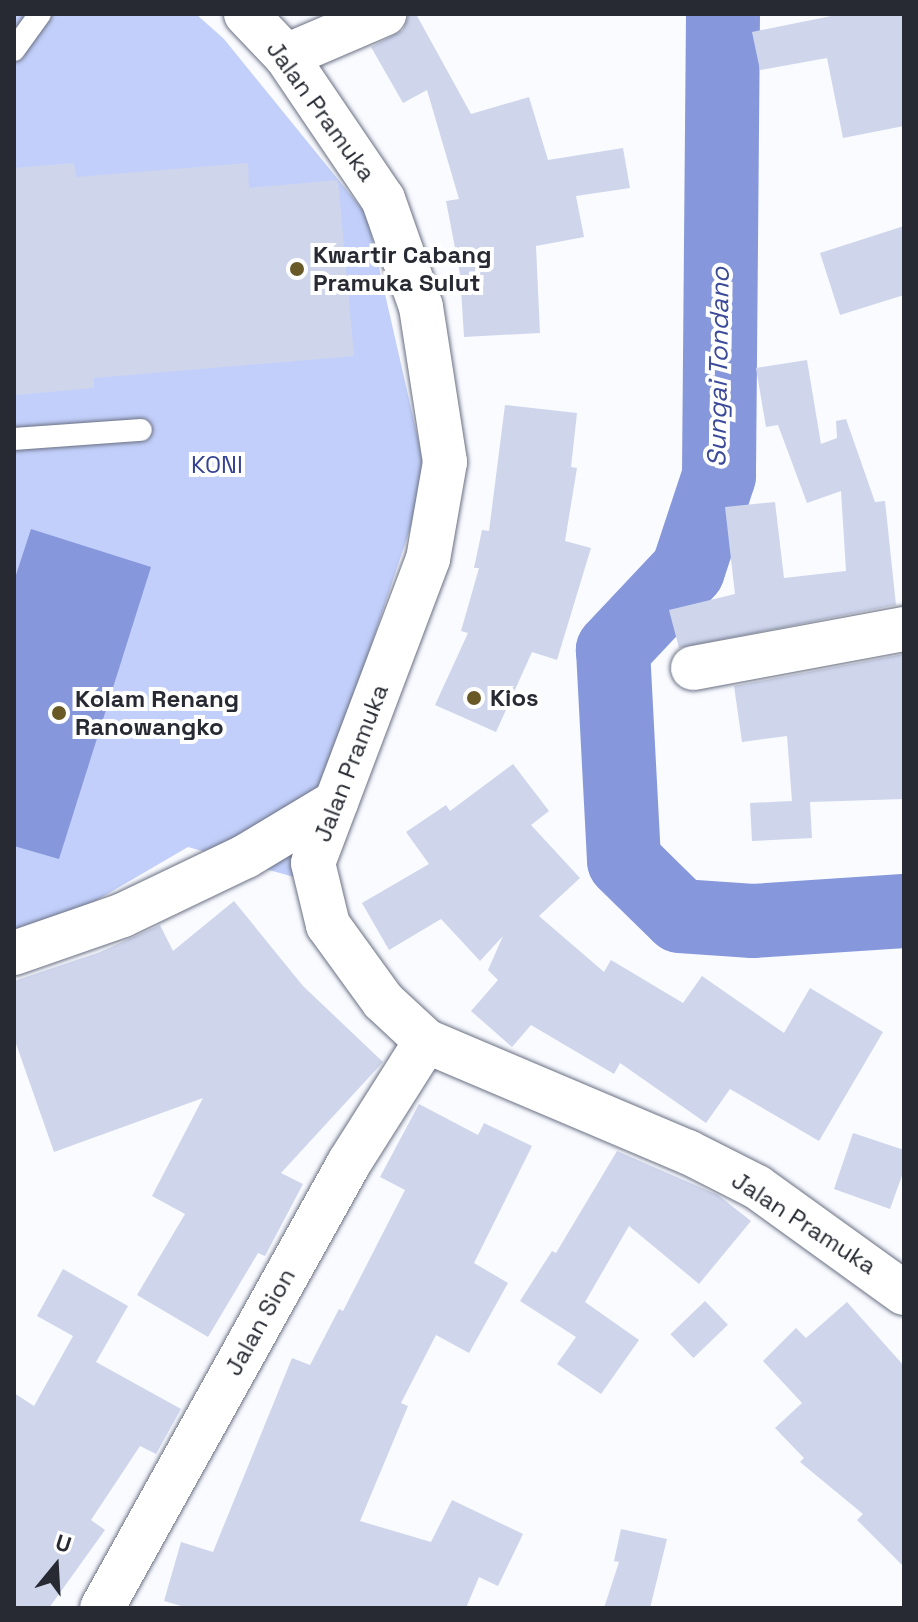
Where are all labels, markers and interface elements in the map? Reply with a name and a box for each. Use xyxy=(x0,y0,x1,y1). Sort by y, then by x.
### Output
street label: Jalan Pramuka xyxy=(260,35,382,187)
place label: Kwartir Cabang Pramuka Sulut xyxy=(313,241,491,297)
marker: Kwartir Cabang Pramuka Sulut xyxy=(288,260,306,278)
water label: Sungai Tondano xyxy=(702,266,736,468)
park label: KONI xyxy=(191,451,243,479)
street label: Jalan Pramuka xyxy=(308,680,394,846)
place label: Kios xyxy=(490,684,539,712)
place label: Kolam Renang Ranowangko xyxy=(75,685,239,741)
marker: Kios xyxy=(465,689,483,707)
marker: Kolam Renang Ranowangko xyxy=(50,704,68,722)
street label: Jalan Pramuka xyxy=(726,1166,882,1280)
street label: Jalan Sion xyxy=(219,1263,301,1381)
north arrow xyxy=(16,1526,96,1606)
text: U xyxy=(52,1528,75,1559)

